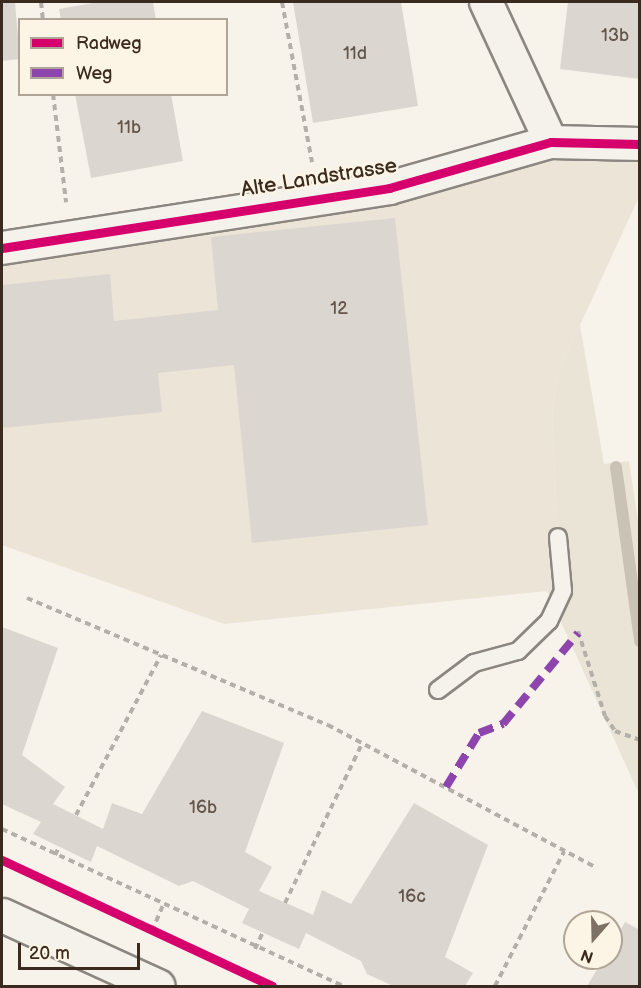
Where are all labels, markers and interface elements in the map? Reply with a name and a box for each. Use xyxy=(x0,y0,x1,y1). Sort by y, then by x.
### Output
legend xyxy=(18,18,228,96)
house number: 13b xyxy=(601,25,629,47)
text: Radweg xyxy=(76,33,142,54)
house number: 11d xyxy=(343,43,367,65)
text: Weg xyxy=(76,63,112,84)
house number: 11b xyxy=(117,117,141,139)
street label: Alte Landstrasse xyxy=(239,153,399,203)
house number: 12 xyxy=(330,298,348,320)
house number: 16b xyxy=(189,797,217,819)
house number: 16c xyxy=(398,886,426,908)
north arrow xyxy=(563,910,623,970)
scale bar xyxy=(21,931,142,969)
text: 20 m xyxy=(29,943,70,964)
text: N xyxy=(578,945,596,966)

